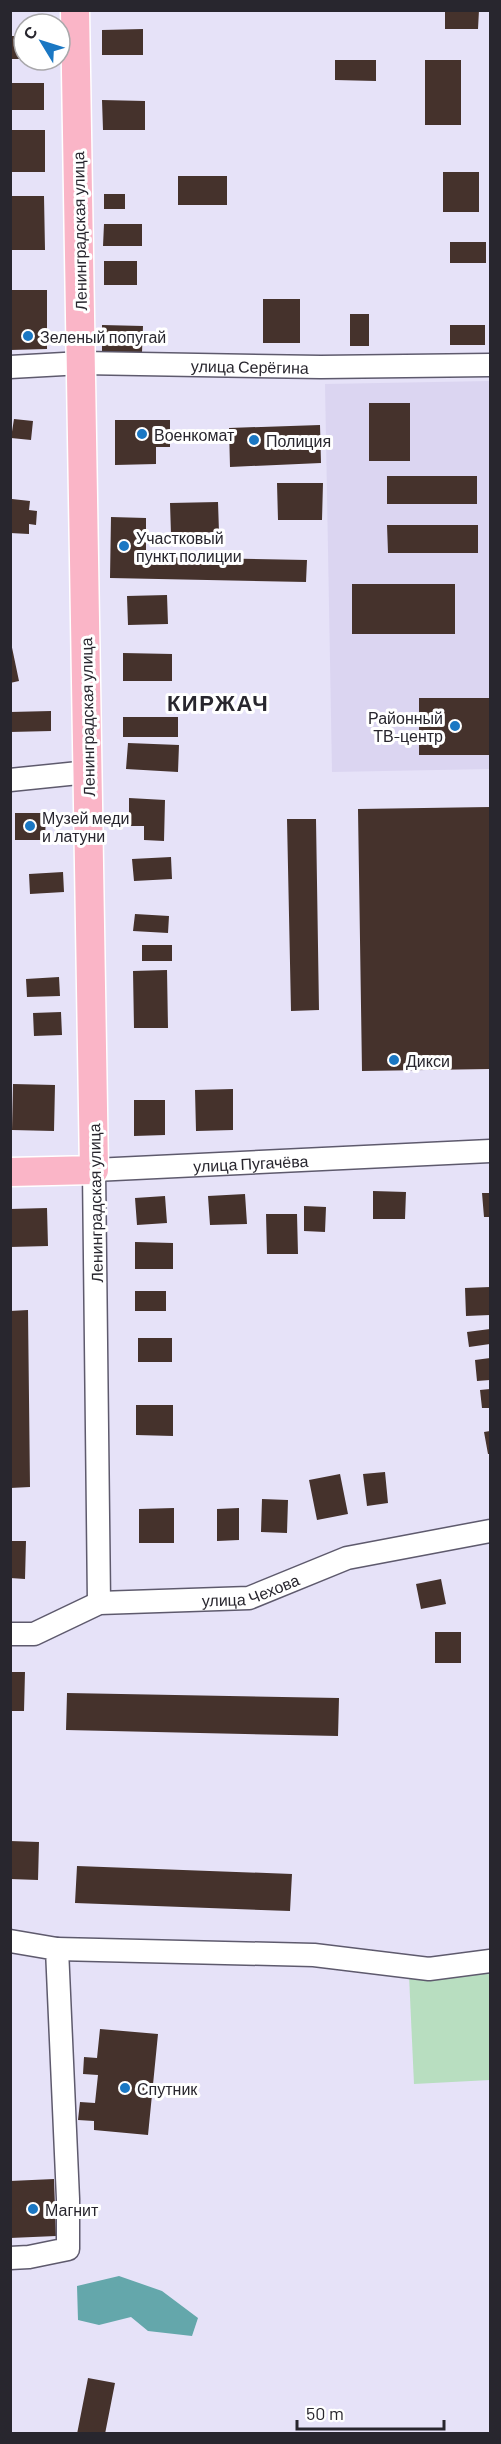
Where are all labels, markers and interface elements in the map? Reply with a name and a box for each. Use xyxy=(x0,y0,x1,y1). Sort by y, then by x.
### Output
north arrow xyxy=(12,12,72,72)
text: С xyxy=(19,22,41,43)
street label: Ленинградская улица xyxy=(68,151,90,311)
place label: Зеленый попугай xyxy=(40,327,166,346)
marker: Зеленый попугай xyxy=(21,329,35,343)
street label: улица Серёгина xyxy=(191,355,309,376)
place label: Военкомат xyxy=(154,425,235,444)
marker: Военкомат xyxy=(135,427,149,441)
place label: Полиция xyxy=(266,431,331,450)
marker: Полиция xyxy=(247,433,261,447)
place label: Участковый пункт полиции xyxy=(136,528,242,565)
marker: Участковый пункт полиции xyxy=(117,539,131,553)
street label: Ленинградская улица xyxy=(76,637,98,797)
district label: КИРЖАЧ xyxy=(167,689,269,715)
place label: Районный ТВ-центр xyxy=(368,708,443,745)
marker: Районный ТВ-центр xyxy=(448,719,462,733)
place label: Музей меди и латуни xyxy=(42,808,130,845)
marker: Музей меди и латуни xyxy=(23,819,37,833)
place label: Дикси xyxy=(406,1051,450,1070)
marker: Дикси xyxy=(387,1053,401,1067)
street label: Ленинградская улица xyxy=(84,1123,106,1283)
street label: улица Пугачёва xyxy=(193,1150,309,1175)
street label: улица Чехова xyxy=(201,1569,302,1609)
place label: Спутник xyxy=(137,2079,198,2098)
marker: Спутник xyxy=(118,2081,132,2095)
place label: Магнит xyxy=(45,2200,99,2219)
marker: Магнит xyxy=(26,2202,40,2216)
scale bar xyxy=(297,2393,444,2431)
text: 50 m xyxy=(306,2402,344,2424)

